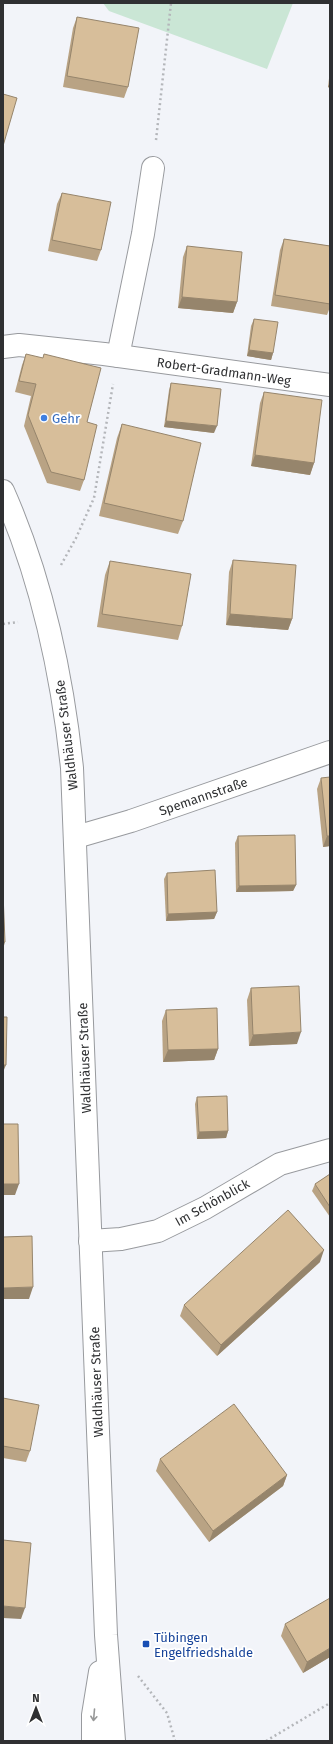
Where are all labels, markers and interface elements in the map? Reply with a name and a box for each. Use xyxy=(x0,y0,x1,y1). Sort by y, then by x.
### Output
street label: Robert-Gradmann-Weg xyxy=(156,355,292,388)
place label: Gehr xyxy=(52,411,80,426)
marker: Gehr xyxy=(39,413,49,423)
street label: Waldhäuser Straße xyxy=(52,679,81,791)
street label: Spemannstraße xyxy=(157,774,249,819)
street label: Waldhäuser Straße xyxy=(75,1002,94,1114)
street label: Im Schönblick xyxy=(172,1176,252,1229)
street label: Waldhäuser Straße xyxy=(87,1326,106,1438)
place label: Tübingen Engelfriedshalde xyxy=(154,1630,253,1660)
marker: Tübingen Engelfriedshalde xyxy=(141,1639,151,1649)
north arrow xyxy=(16,1688,56,1728)
text: N xyxy=(32,1692,40,1705)
one-way arrow xyxy=(90,1708,97,1721)

